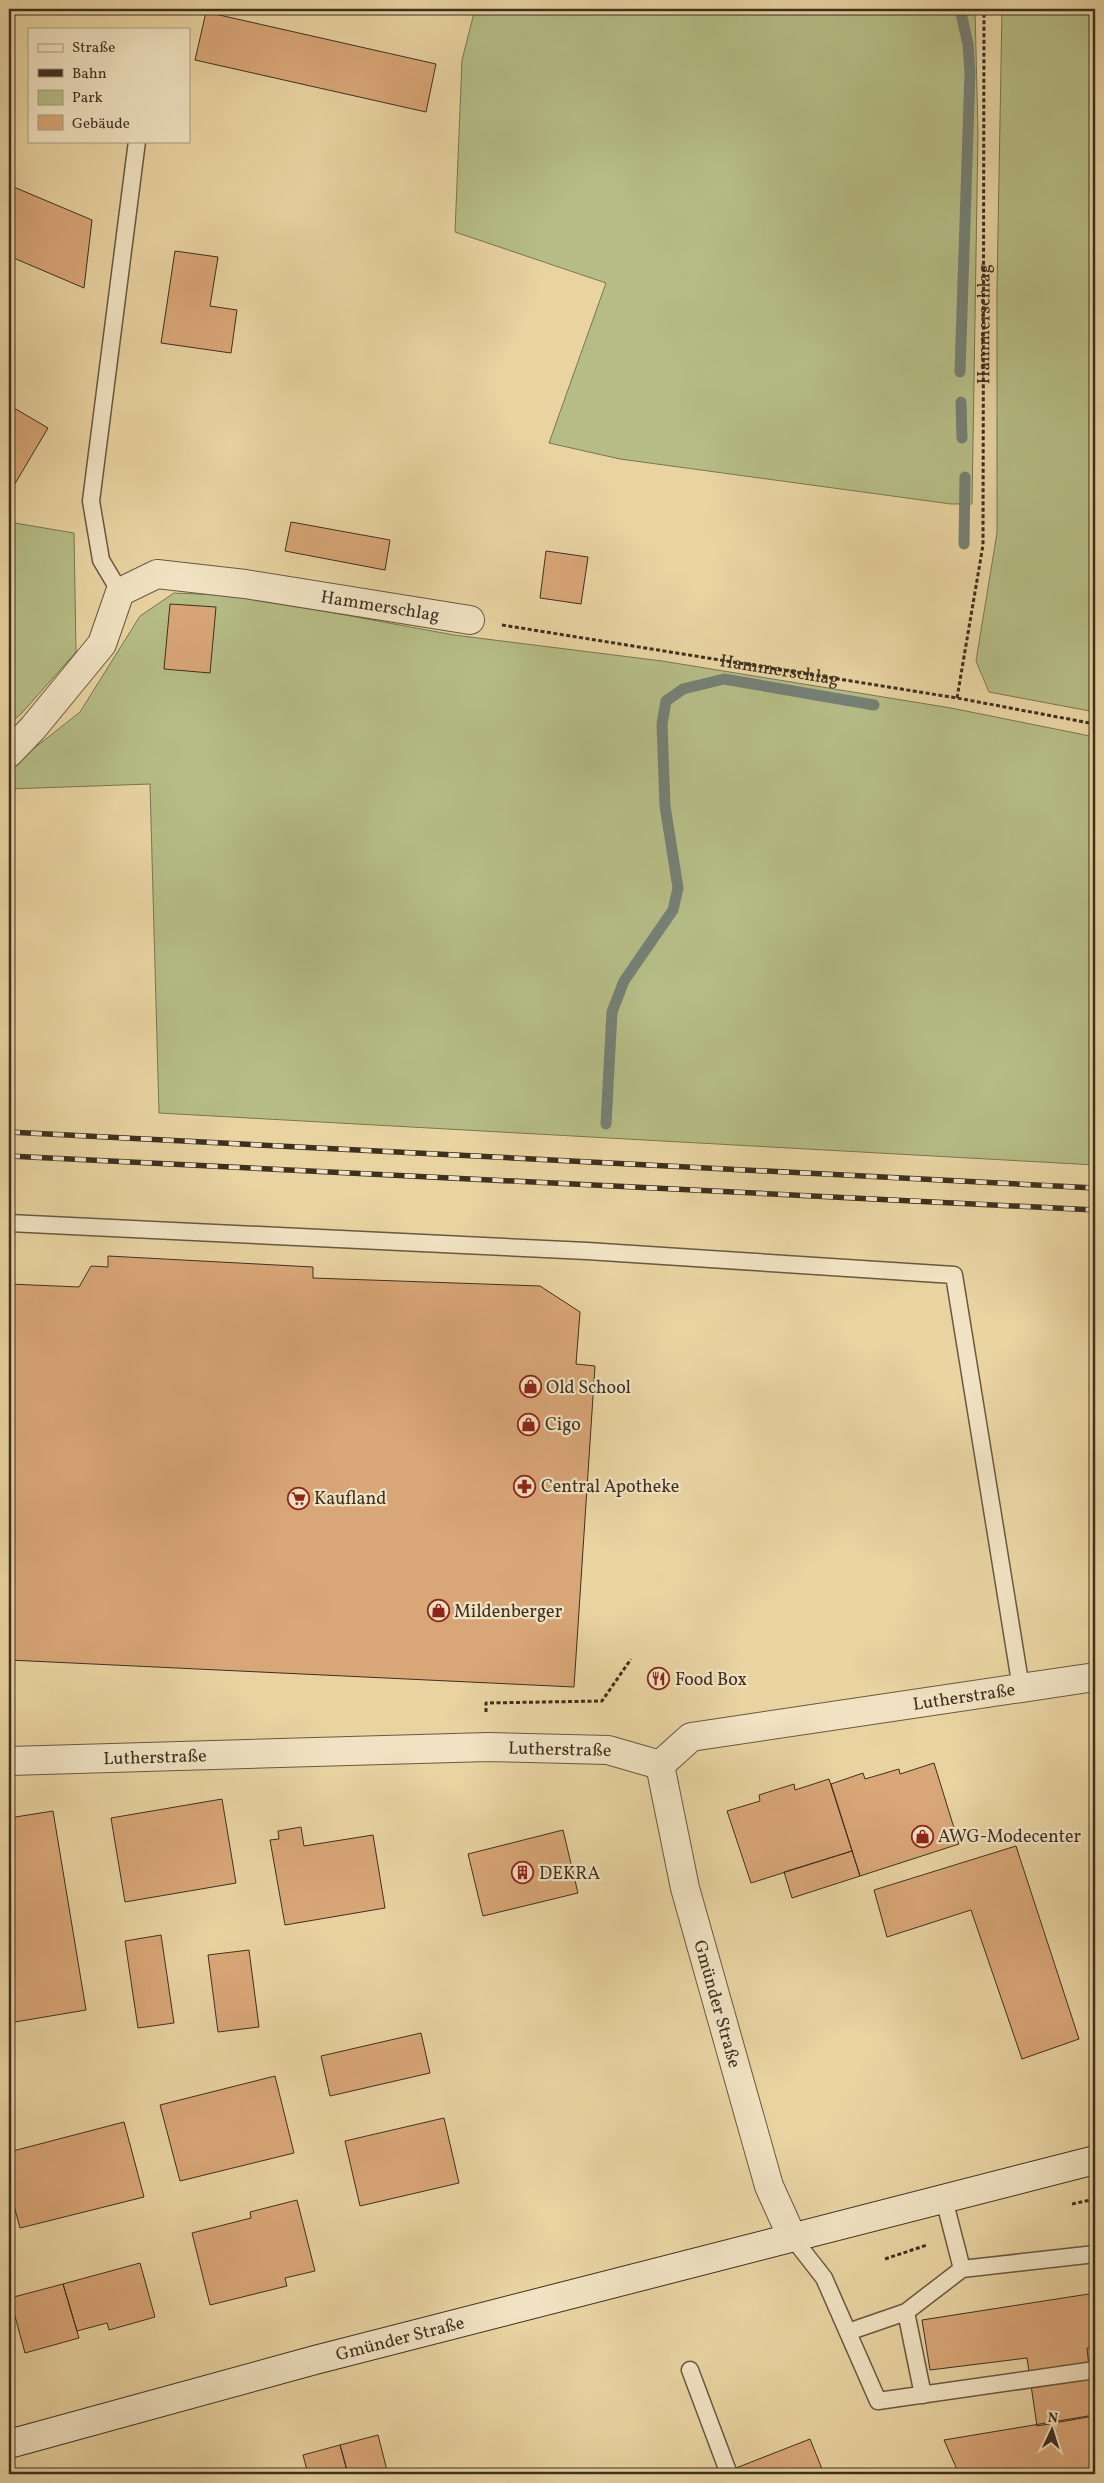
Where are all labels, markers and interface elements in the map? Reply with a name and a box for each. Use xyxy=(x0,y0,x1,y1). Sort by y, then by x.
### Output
legend xyxy=(28,28,190,142)
text: Straße xyxy=(72,38,115,59)
text: Bahn xyxy=(72,64,107,85)
text: Park xyxy=(72,88,103,109)
text: Gebäude xyxy=(72,114,130,135)
street label: Hammerschlag xyxy=(972,264,998,384)
street label: Hammerschlag xyxy=(319,585,441,629)
street label: Hammerschlag xyxy=(718,649,840,693)
shop icon: Old School xyxy=(518,1375,542,1399)
place label: Old School xyxy=(546,1376,631,1401)
shop icon: Cigo xyxy=(517,1412,541,1436)
place label: Cigo xyxy=(545,1413,581,1438)
pharmacy icon: Central Apotheke xyxy=(513,1474,537,1498)
place label: Central Apotheke xyxy=(541,1475,679,1500)
supermarket icon: Kaufland xyxy=(286,1486,310,1510)
place label: Kaufland xyxy=(314,1487,386,1512)
shop icon: Mildenberger xyxy=(426,1599,450,1623)
place label: Mildenberger xyxy=(454,1600,563,1625)
restaurant icon: Food Box xyxy=(647,1667,671,1691)
place label: Food Box xyxy=(675,1668,747,1693)
street label: Lutherstraße xyxy=(911,1678,1017,1718)
street label: Lutherstraße xyxy=(508,1737,612,1764)
street label: Lutherstraße xyxy=(103,1744,207,1772)
shop icon: AWG-Modecenter xyxy=(910,1824,934,1848)
place label: AWG-Modecenter xyxy=(938,1825,1081,1850)
building icon: DEKRA xyxy=(511,1861,535,1885)
place label: DEKRA xyxy=(539,1862,600,1887)
street label: Gmünder Straße xyxy=(686,1937,746,2071)
street label: Gmünder Straße xyxy=(333,2311,467,2368)
north arrow xyxy=(1026,2406,1076,2456)
text: N xyxy=(1047,2409,1059,2428)

